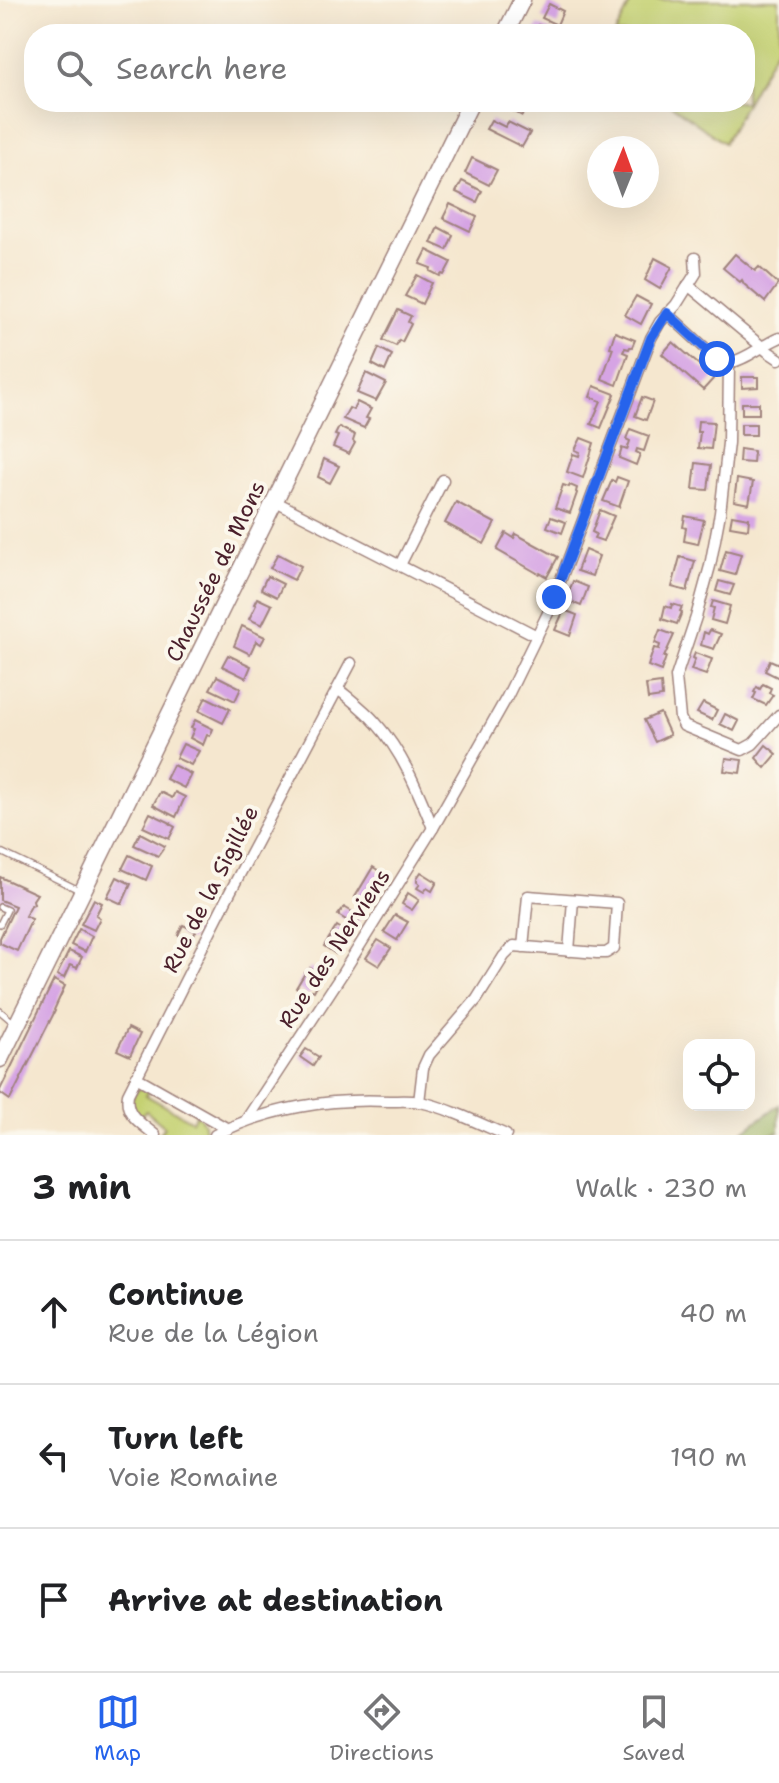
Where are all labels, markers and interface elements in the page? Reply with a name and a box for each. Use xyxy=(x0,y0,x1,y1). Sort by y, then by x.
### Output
search box xyxy=(24,24,755,112)
icon: search xyxy=(52,46,96,90)
text: Search here xyxy=(116,48,287,89)
north arrow xyxy=(587,136,659,208)
route start xyxy=(699,341,735,377)
street label: Chaussée de Mons xyxy=(159,476,272,667)
route end xyxy=(536,579,572,615)
street label: Rue de la Sigillée xyxy=(156,801,265,978)
street label: Rue des Nerviens xyxy=(272,863,397,1033)
map controls xyxy=(683,1039,755,1111)
button: locate xyxy=(683,1039,755,1111)
text: 3 min xyxy=(32,1164,131,1210)
text: Walk · 230 m xyxy=(575,1170,747,1205)
text: Continue xyxy=(108,1274,244,1315)
icon: ahead xyxy=(32,1290,76,1334)
text: 40 m xyxy=(680,1295,747,1330)
text: Rue de la Légion xyxy=(108,1315,319,1350)
text: Turn left xyxy=(108,1418,243,1459)
icon: left xyxy=(32,1434,76,1478)
text: 190 m xyxy=(670,1439,747,1474)
text: Voie Romaine xyxy=(108,1459,278,1494)
icon: arrive xyxy=(32,1578,76,1622)
text: Arrive at destination xyxy=(108,1580,443,1621)
tab: Map xyxy=(94,1690,141,1767)
tab: Directions xyxy=(329,1690,434,1767)
tab: Saved xyxy=(622,1690,685,1767)

